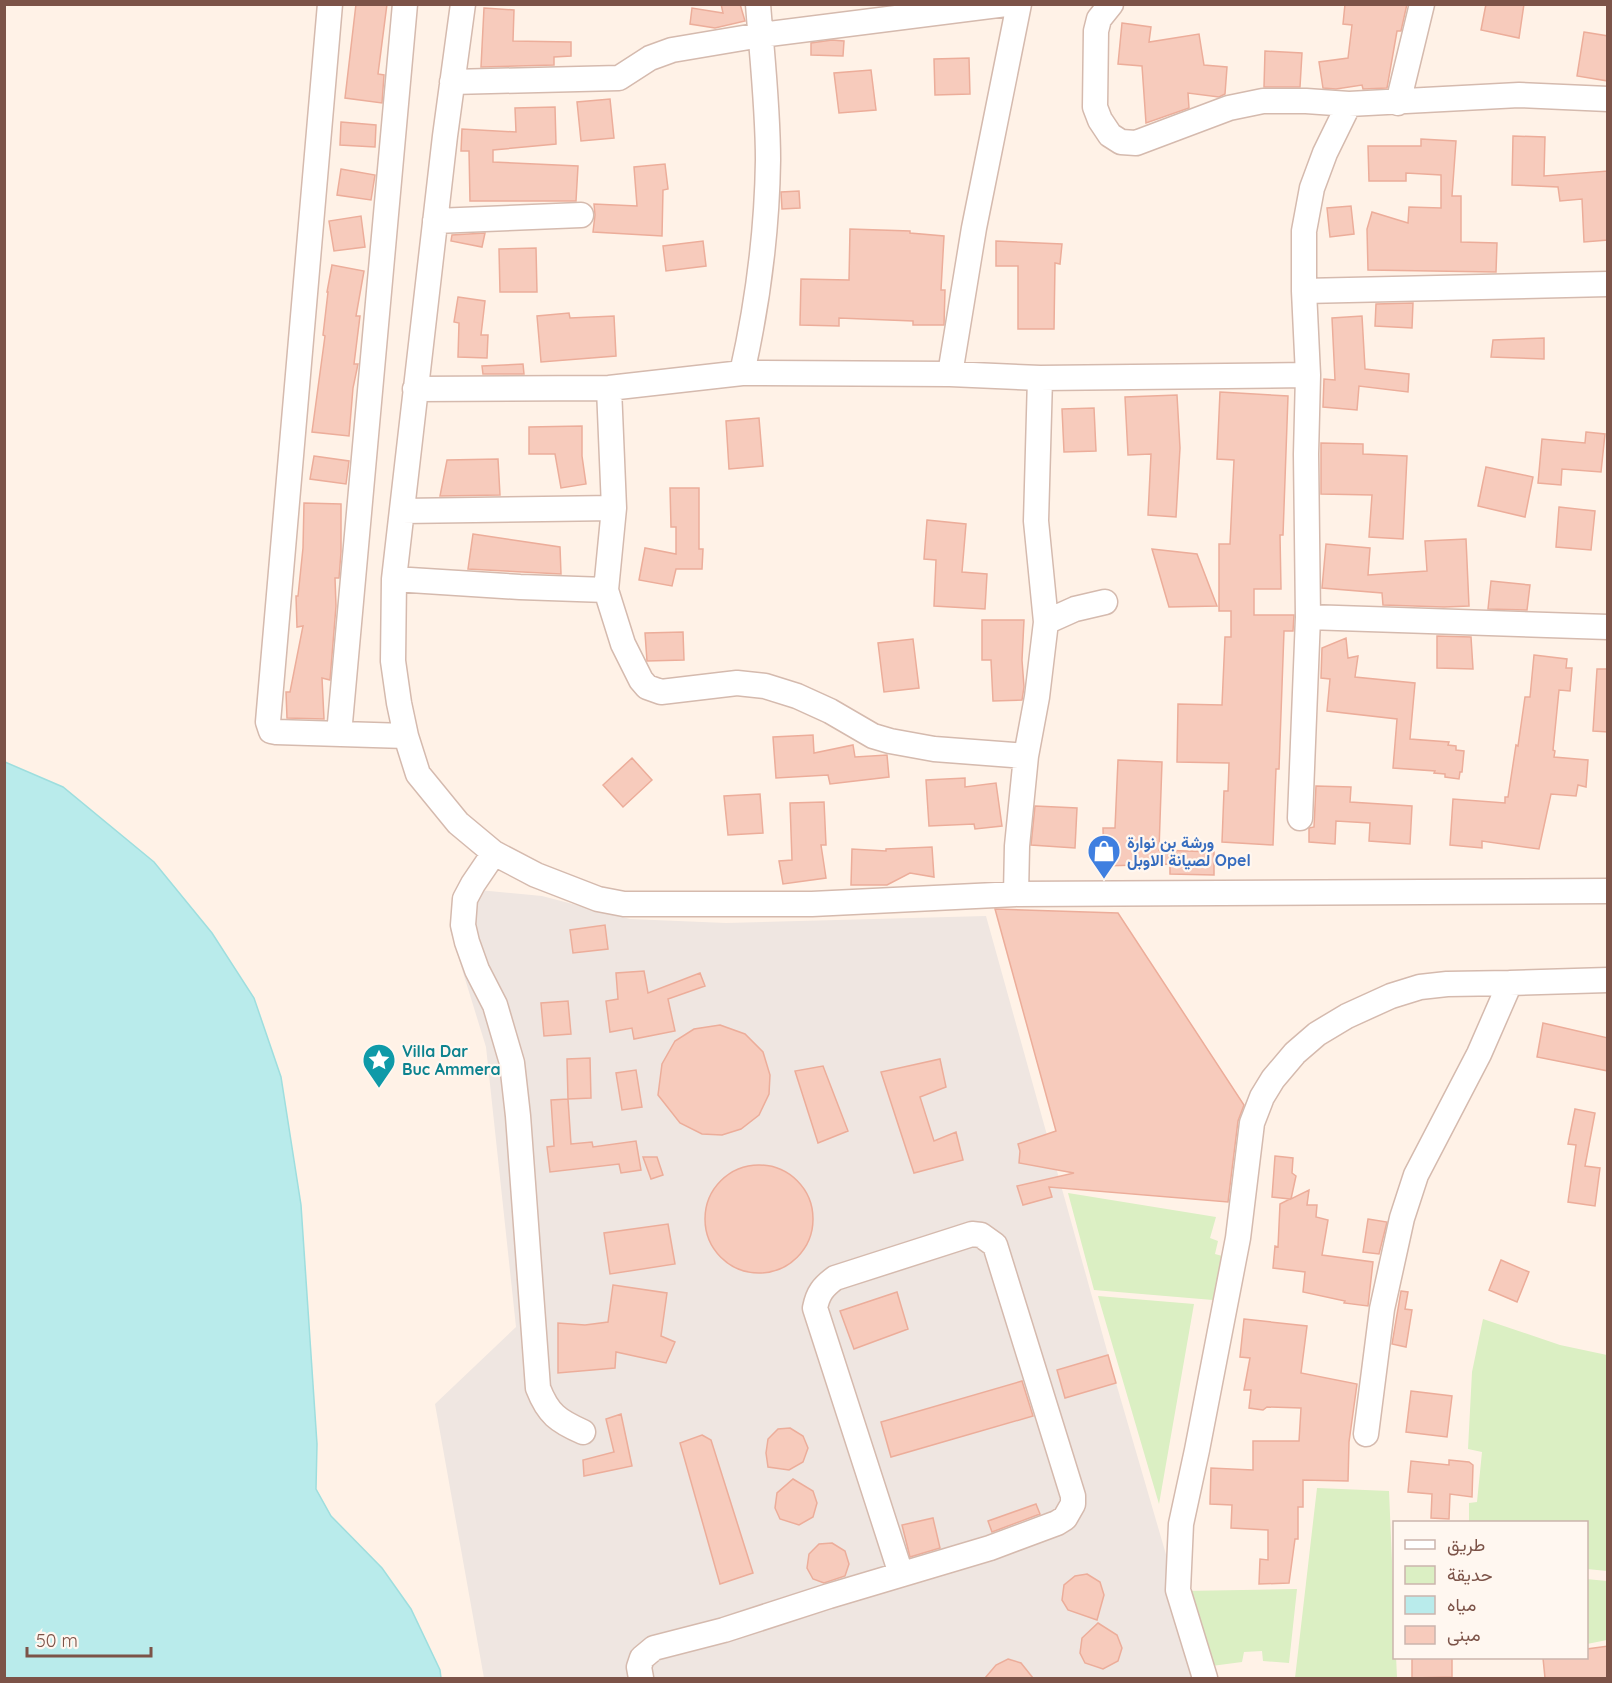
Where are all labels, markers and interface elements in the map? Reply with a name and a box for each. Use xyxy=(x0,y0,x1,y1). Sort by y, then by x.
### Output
place label: ورشة بن نوارة لصيانة الاوبل Opel xyxy=(1127,832,1251,871)
shop icon: ورشة بن نوارة لصيانة الاوبل Opel xyxy=(1086,833,1122,880)
place label: Villa Dar Buc Ammera xyxy=(402,1041,501,1079)
place icon: Villa Dar Buc Ammera xyxy=(361,1042,397,1089)
legend xyxy=(1393,1521,1588,1659)
text: طريق xyxy=(1447,1533,1485,1556)
text: حديقة xyxy=(1447,1563,1493,1586)
text: مياه xyxy=(1447,1593,1476,1616)
scale bar xyxy=(27,1620,152,1658)
text: مبنى xyxy=(1447,1623,1481,1646)
text: 50 m xyxy=(36,1629,78,1652)

